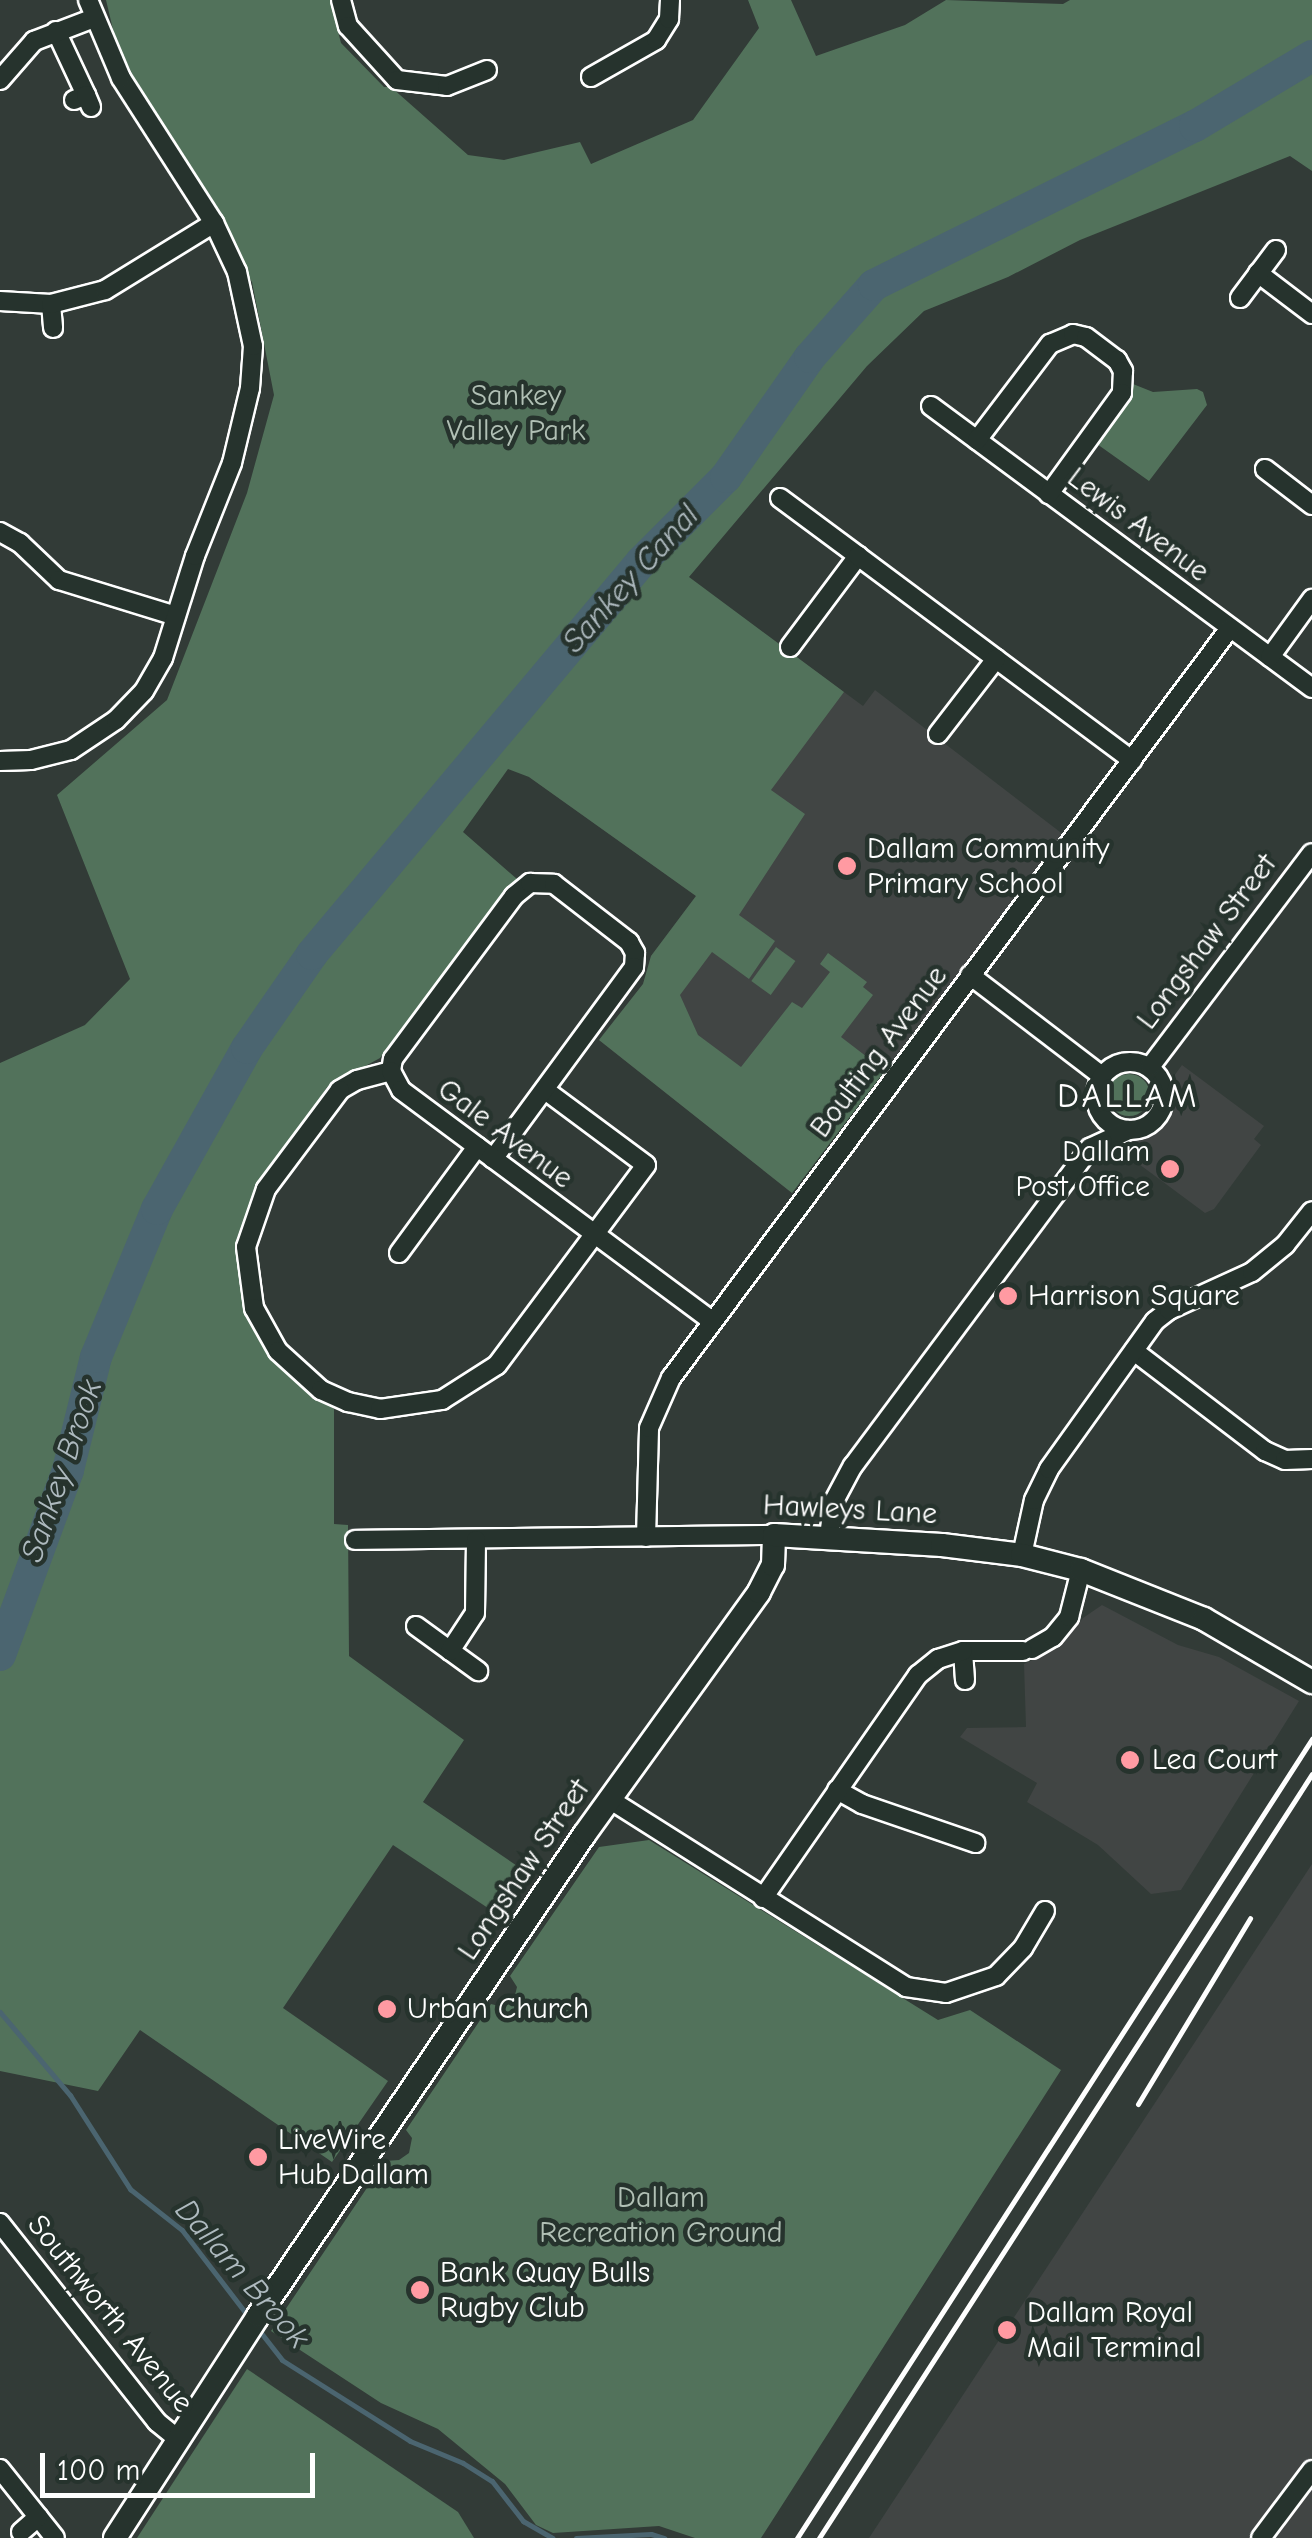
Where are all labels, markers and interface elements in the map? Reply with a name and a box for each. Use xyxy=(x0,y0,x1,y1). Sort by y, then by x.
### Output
park label: Sankey Valley Park xyxy=(447,378,585,448)
street label: Lewis Avenue xyxy=(1060,460,1216,590)
water label: Sankey Canal xyxy=(555,497,707,661)
place label: Dallam Community Primary School xyxy=(867,831,1109,902)
street label: Longshaw Street xyxy=(1129,847,1285,1037)
marker: Dallam Community Primary School xyxy=(836,855,858,877)
street label: Boulting Avenue xyxy=(803,959,955,1145)
street label: Gale Avenue xyxy=(430,1072,580,1196)
district label: DALLAM xyxy=(1057,1075,1199,1117)
place label: Dallam Post Office xyxy=(1015,1134,1150,1204)
marker: Dallam Post Office xyxy=(1159,1158,1181,1180)
place label: Harrison Square xyxy=(1028,1278,1240,1314)
marker: Harrison Square xyxy=(997,1285,1019,1307)
water label: Sankey Brook xyxy=(13,1375,111,1567)
street label: Hawleys Lane xyxy=(762,1487,938,1533)
place label: Lea Court xyxy=(1152,1742,1277,1778)
marker: Lea Court xyxy=(1117,1747,1143,1773)
street label: Longshaw Street xyxy=(450,1773,598,1967)
place label: Urban Church xyxy=(407,1991,589,2027)
marker: Urban Church xyxy=(376,1998,398,2020)
place label: LiveWire Hub Dallam xyxy=(278,2122,429,2192)
marker: LiveWire Hub Dallam xyxy=(247,2146,269,2168)
park label: Dallam Recreation Ground xyxy=(539,2180,783,2250)
water label: Dallam Brook xyxy=(167,2191,317,2357)
street label: Southworth Avenue xyxy=(19,2208,201,2420)
place label: Bank Quay Bulls Rugby Club xyxy=(440,2255,650,2326)
marker: Bank Quay Bulls Rugby Club xyxy=(409,2279,431,2301)
place label: Dallam Royal Mail Terminal xyxy=(1027,2295,1201,2366)
marker: Dallam Royal Mail Terminal xyxy=(996,2319,1018,2341)
scale bar xyxy=(45,2433,320,2495)
text: 100 m xyxy=(57,2453,140,2488)

